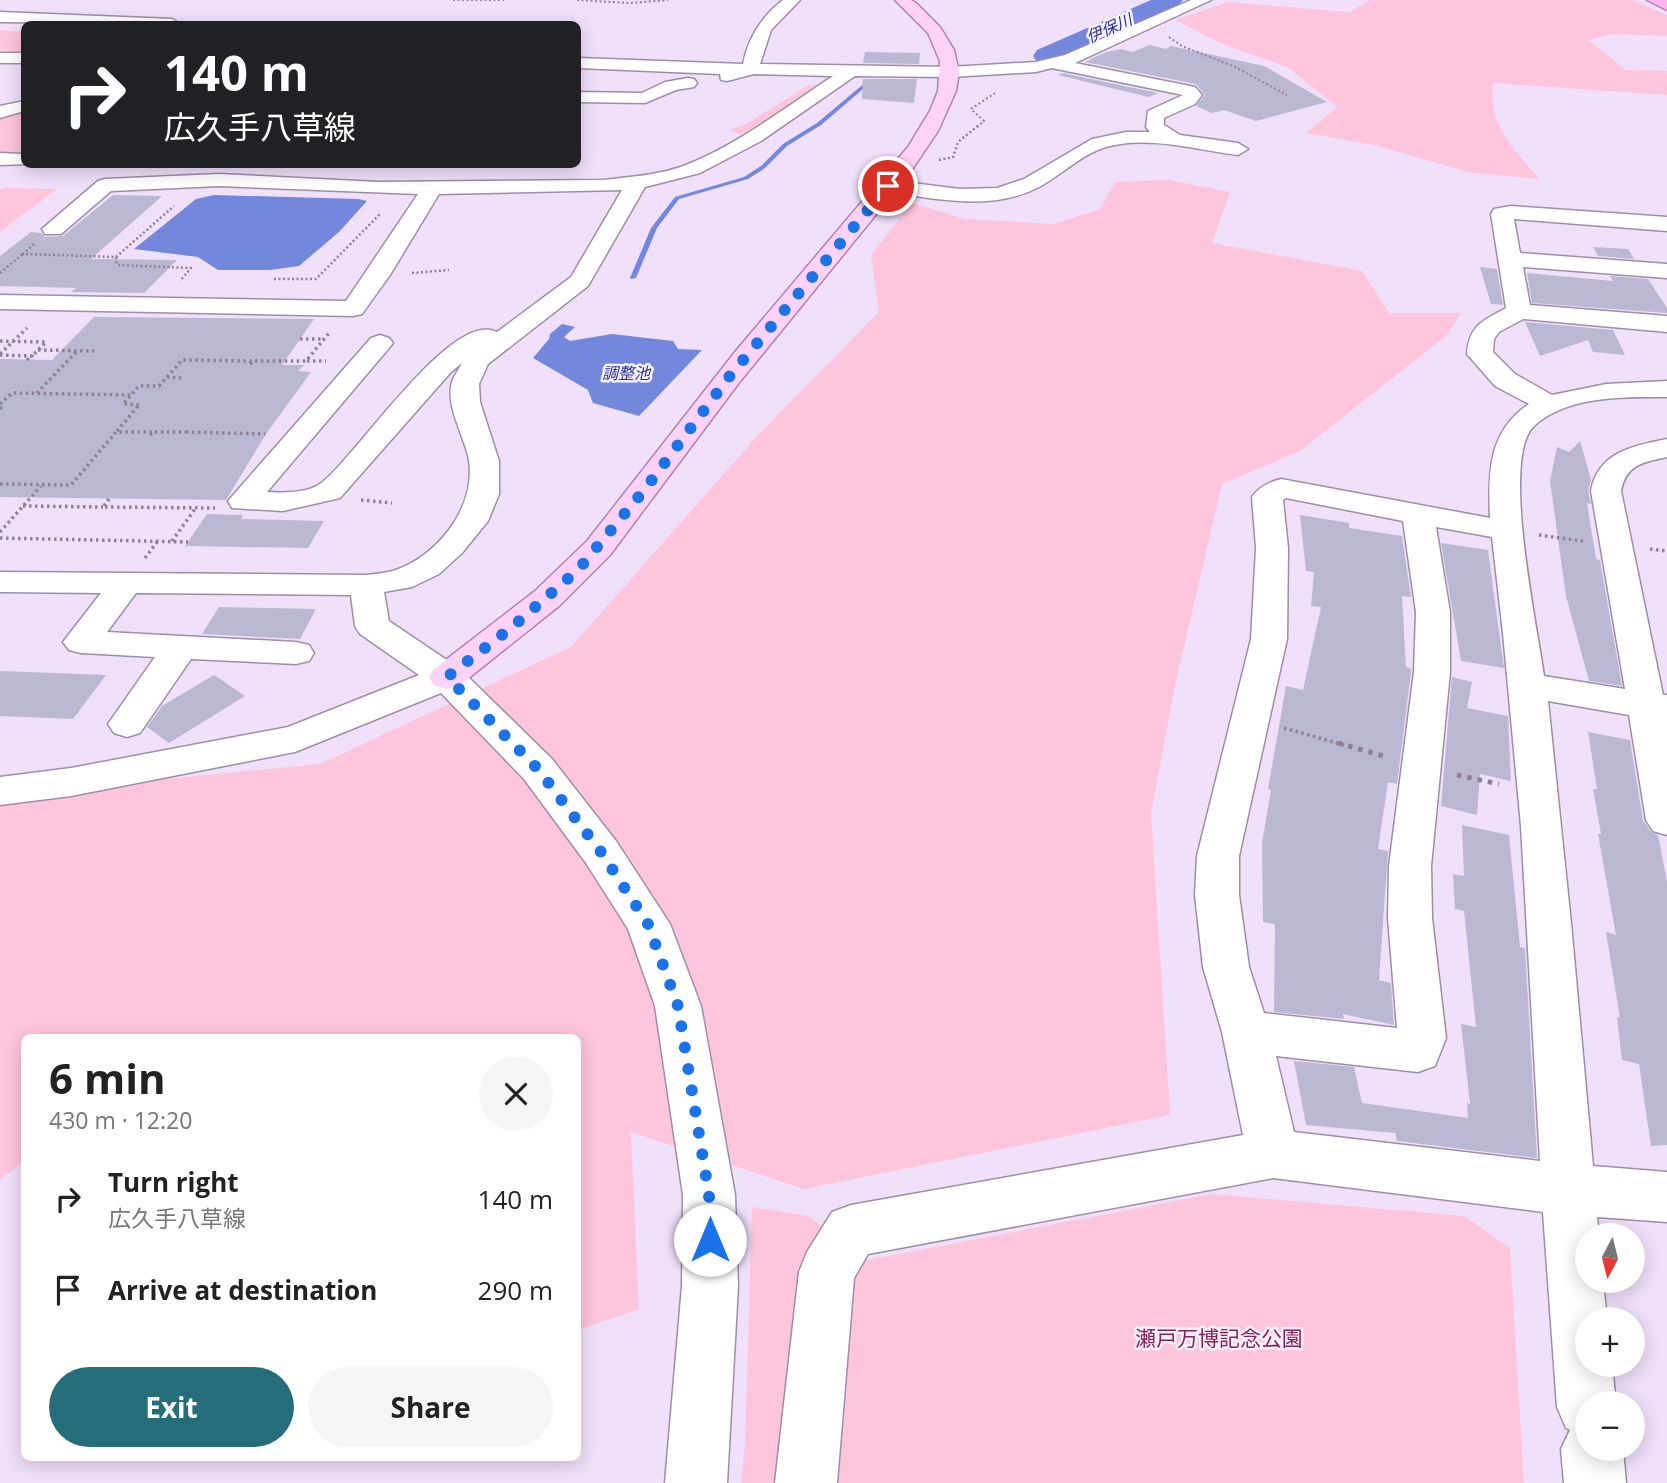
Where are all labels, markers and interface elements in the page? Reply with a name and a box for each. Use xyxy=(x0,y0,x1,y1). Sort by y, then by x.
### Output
water label: 伊保川 xyxy=(1083,7,1137,48)
text: 140 m xyxy=(164,39,309,105)
icon: right xyxy=(49,49,140,140)
text: 広久手八草線 xyxy=(164,105,356,148)
pin xyxy=(858,156,918,216)
icon: arrive xyxy=(869,167,907,205)
water label: 調整池 xyxy=(602,362,652,384)
text: 6 min xyxy=(49,1049,166,1106)
button: close xyxy=(479,1057,553,1131)
text: 430 m · 12:20 xyxy=(49,1104,192,1136)
text: Turn right xyxy=(108,1164,239,1200)
icon: right xyxy=(49,1180,87,1218)
text: 140 m xyxy=(478,1181,553,1217)
text: 広久手八草線 xyxy=(108,1202,246,1234)
position arrow xyxy=(673,1203,747,1277)
north arrow xyxy=(1575,1223,1645,1293)
map controls xyxy=(1575,1223,1645,1461)
icon: arrive xyxy=(49,1271,87,1309)
text: Arrive at destination xyxy=(108,1272,377,1308)
text: 290 m xyxy=(478,1272,553,1308)
button: + xyxy=(1575,1307,1645,1377)
park label: 瀬戸万博記念公園 xyxy=(1135,1324,1303,1352)
button: Exit xyxy=(49,1367,294,1447)
button: Share xyxy=(308,1367,553,1447)
button: − xyxy=(1575,1391,1645,1461)

